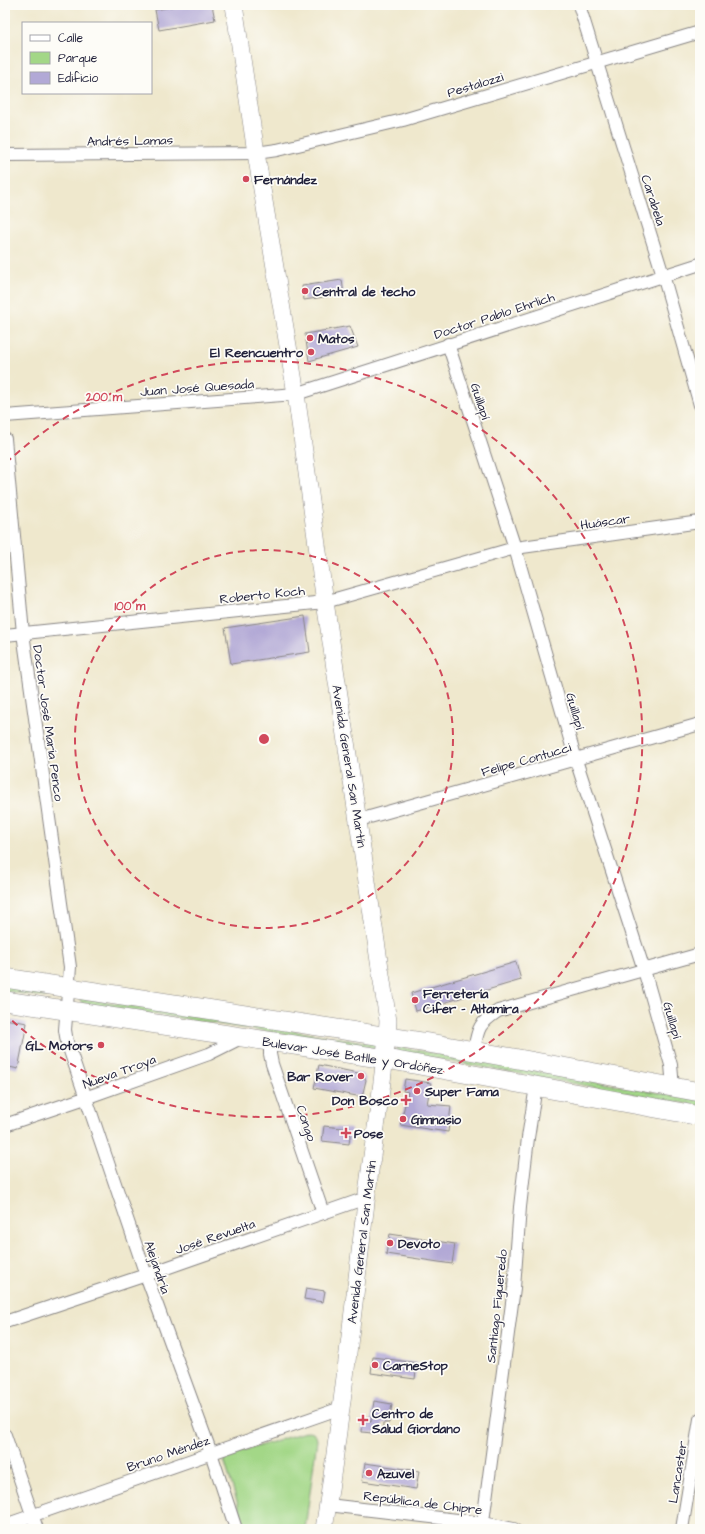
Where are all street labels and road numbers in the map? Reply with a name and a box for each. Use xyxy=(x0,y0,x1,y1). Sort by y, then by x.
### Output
street label: Pestalozzi xyxy=(445,68,506,102)
street label: Andrés Lamas xyxy=(87,131,174,151)
street label: Carabela xyxy=(636,173,670,228)
street label: Doctor Pablo Ehrlich xyxy=(432,288,557,344)
street label: Juan José Quesada xyxy=(140,375,255,401)
street label: Guillapí xyxy=(466,381,494,422)
street label: Huáscar xyxy=(579,510,631,534)
street label: Roberto Koch xyxy=(219,582,306,608)
street label: Doctor José María Penco xyxy=(28,644,68,803)
street label: Avenida General San Martín xyxy=(327,683,371,849)
street label: Guillapí xyxy=(561,691,589,732)
street label: Felipe Contucci xyxy=(479,739,573,781)
street label: Guillapí xyxy=(658,1000,686,1041)
street label: Bulevar José Batlle y Ordóñez xyxy=(261,1033,445,1080)
street label: Nueva Troya xyxy=(80,1050,159,1094)
street label: Congo xyxy=(291,1103,321,1145)
street label: Avenida General San Martín xyxy=(343,1159,381,1325)
street label: José Revuelta xyxy=(173,1215,258,1259)
street label: Alejandría xyxy=(140,1238,175,1297)
street label: Santiago Figueredo xyxy=(482,1248,513,1364)
street label: Bruno Méndez xyxy=(125,1431,213,1477)
street label: Lancaster xyxy=(664,1440,692,1505)
street label: República de Chipre xyxy=(362,1487,483,1519)

